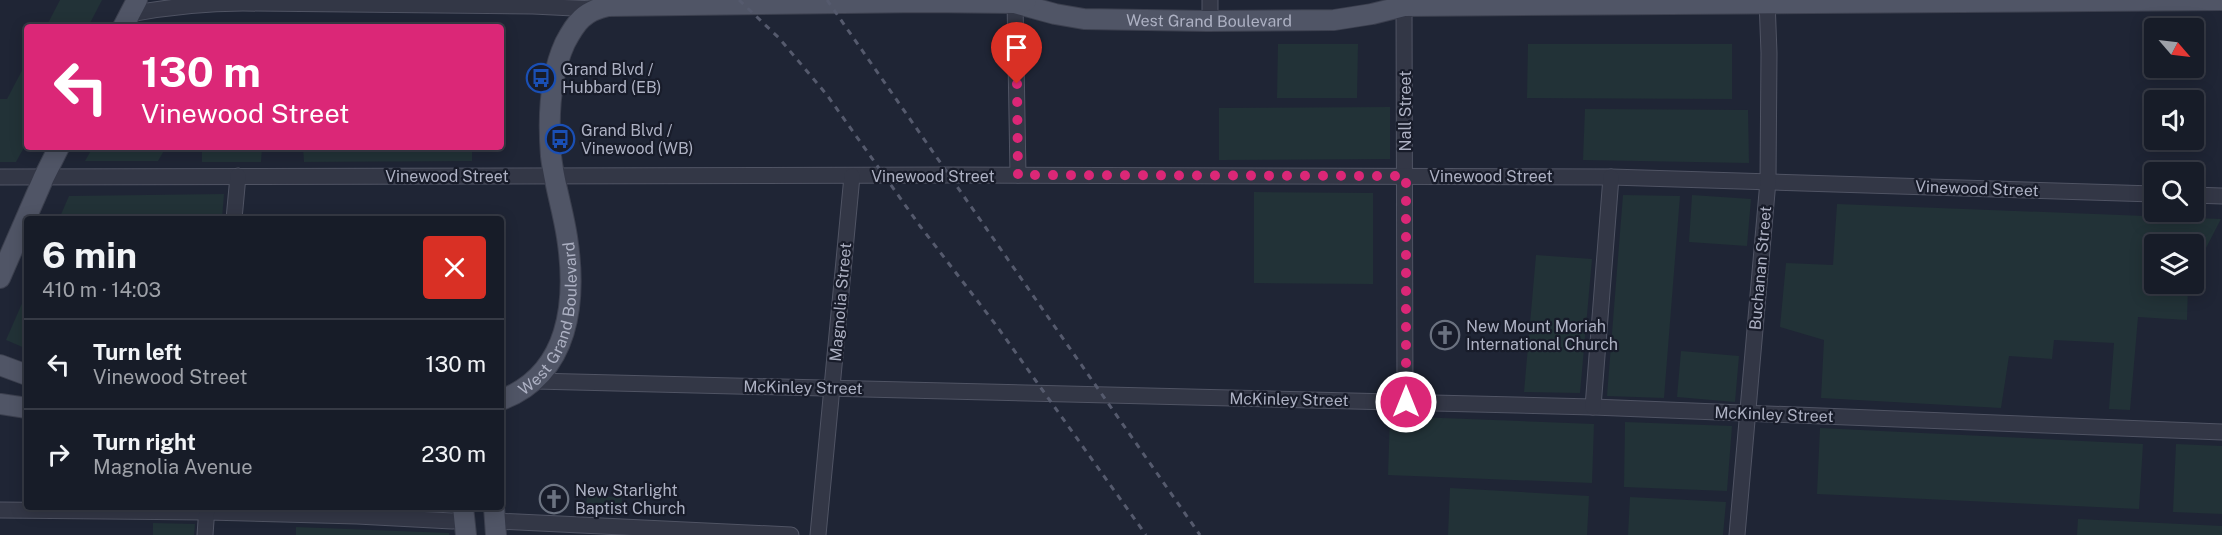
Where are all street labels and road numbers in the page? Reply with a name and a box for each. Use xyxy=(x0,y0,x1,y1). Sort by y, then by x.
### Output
street label: West Grand Boulevard xyxy=(1126,11,1292,31)
street label: Nall Street xyxy=(1396,71,1415,151)
street label: Vinewood Street xyxy=(385,167,509,186)
street label: Vinewood Street xyxy=(871,167,995,186)
street label: Vinewood Street xyxy=(1429,167,1553,186)
street label: Vinewood Street xyxy=(1915,177,2039,200)
street label: Buchanan Street xyxy=(1746,205,1775,331)
street label: West Grand Boulevard xyxy=(515,241,581,399)
street label: Magnolia Street xyxy=(826,242,855,362)
street label: McKinley Street xyxy=(743,377,863,398)
street label: McKinley Street xyxy=(1229,389,1349,410)
street label: McKinley Street xyxy=(1714,403,1834,426)

